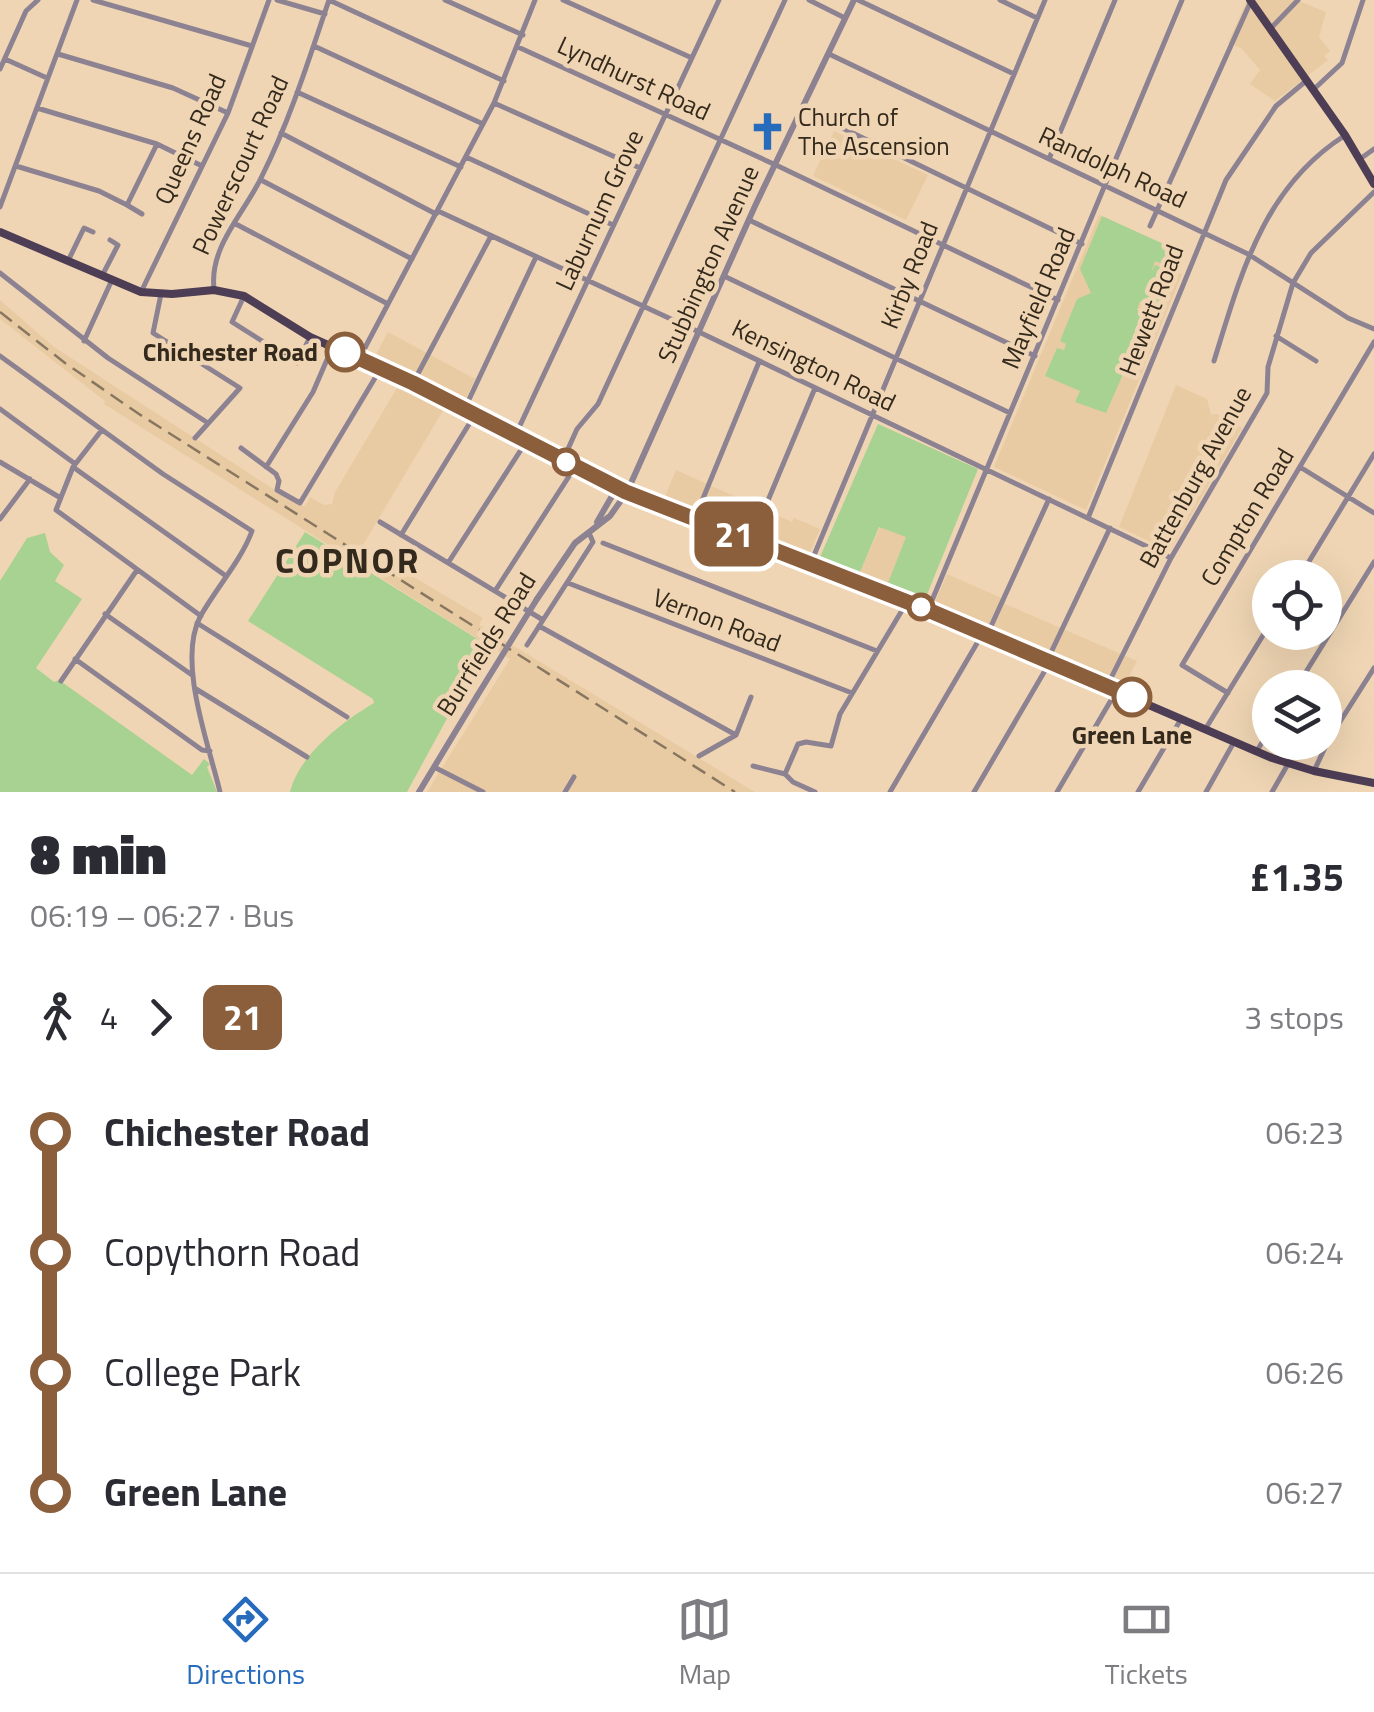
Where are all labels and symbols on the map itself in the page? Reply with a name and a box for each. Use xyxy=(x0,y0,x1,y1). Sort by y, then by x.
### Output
street label: Lyndhurst Road xyxy=(551,26,717,130)
street label: Queens Road xyxy=(144,67,236,211)
street label: Powerscourt Road xyxy=(182,69,298,261)
place label: Church of The Ascension xyxy=(798,98,950,165)
church icon: Church of The Ascension xyxy=(747,110,789,152)
street label: Randolph Road xyxy=(1033,116,1193,218)
street label: Laburnum Grove xyxy=(545,123,653,297)
street label: Stubbington Avenue xyxy=(647,159,769,369)
street label: Kirby Road xyxy=(870,216,948,334)
street label: Mayfield Road xyxy=(991,221,1085,375)
street label: Hewett Road xyxy=(1109,239,1193,381)
street label: Kensington Road xyxy=(726,309,902,421)
place label: Chichester Road xyxy=(143,333,318,371)
marker: Chichester Road xyxy=(326,333,364,371)
street label: Battenburg Avenue xyxy=(1129,379,1261,575)
street label: Compton Road xyxy=(1191,441,1303,593)
unlabelled marker xyxy=(553,449,579,475)
line badge: 21 xyxy=(689,502,779,566)
district label: COPNOR xyxy=(275,533,421,587)
street label: Burrfields Road xyxy=(427,565,545,723)
street label: Vernon Road xyxy=(647,578,787,662)
unlabelled marker xyxy=(908,594,934,620)
marker: Green Lane xyxy=(1113,678,1151,716)
place label: Green Lane xyxy=(1072,716,1192,754)

